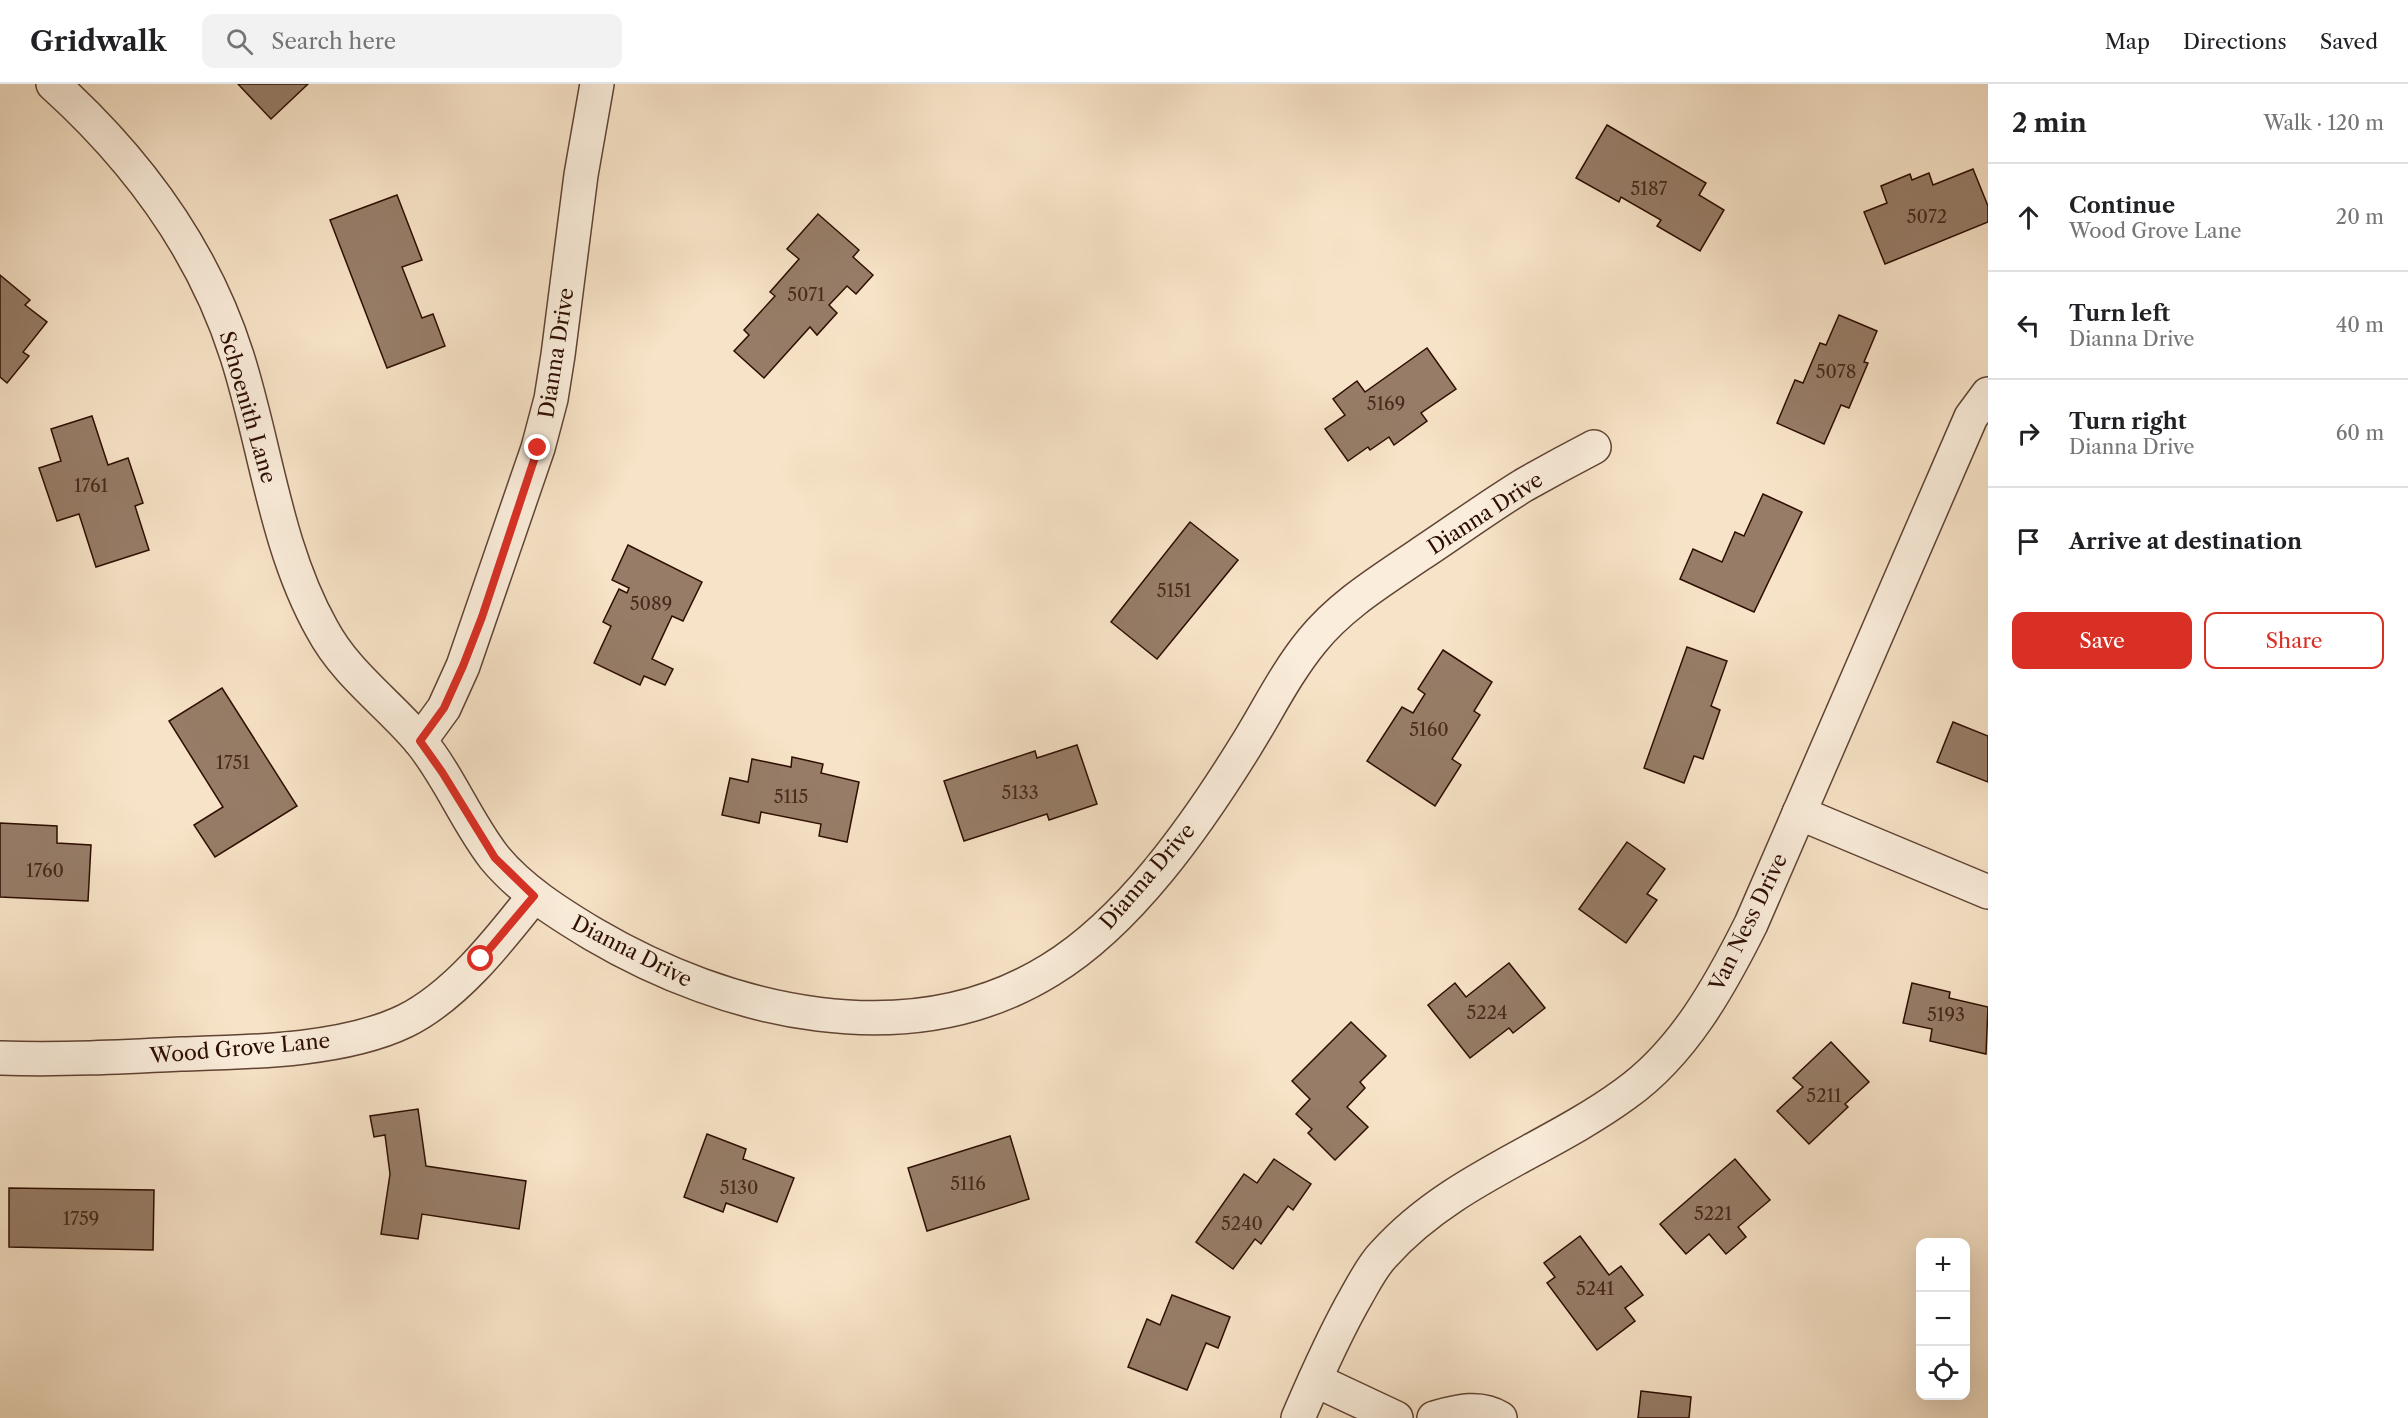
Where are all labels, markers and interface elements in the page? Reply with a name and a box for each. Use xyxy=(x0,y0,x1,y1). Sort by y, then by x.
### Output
search box xyxy=(202,14,622,68)
text: Gridwalk xyxy=(30,24,166,58)
icon: search xyxy=(223,25,256,58)
text: Search here xyxy=(271,28,396,55)
text: Map xyxy=(2105,29,2150,54)
text: Directions xyxy=(2183,29,2287,54)
text: Saved xyxy=(2320,29,2378,54)
text: 2 min xyxy=(2012,107,2087,139)
text: Walk · 120 m xyxy=(2263,111,2384,135)
house number: 5187 xyxy=(1631,178,1668,200)
text: Continue xyxy=(2069,192,2175,219)
icon: ahead xyxy=(2012,201,2045,234)
text: 20 m xyxy=(2336,205,2384,229)
house number: 5072 xyxy=(1907,206,1947,228)
text: Wood Grove Lane xyxy=(2069,219,2241,243)
house number: 5071 xyxy=(787,284,825,306)
street label: Dianna Drive xyxy=(533,286,579,420)
text: Turn left xyxy=(2069,300,2170,327)
icon: left xyxy=(2012,309,2045,342)
text: 40 m xyxy=(2336,313,2384,337)
text: Dianna Drive xyxy=(2069,327,2195,351)
street label: Schoenith Lane xyxy=(214,328,282,486)
house number: 5078 xyxy=(1816,361,1856,383)
house number: 5169 xyxy=(1367,393,1405,415)
text: Turn right xyxy=(2069,408,2187,435)
icon: right xyxy=(2012,417,2045,450)
text: 60 m xyxy=(2336,421,2384,445)
route end xyxy=(524,434,550,460)
text: Dianna Drive xyxy=(2069,435,2195,459)
street label: Dianna Drive xyxy=(1423,467,1547,559)
house number: 1761 xyxy=(74,475,109,497)
icon: arrive xyxy=(2012,525,2045,558)
text: Arrive at destination xyxy=(2069,528,2302,555)
house number: 5151 xyxy=(1157,580,1192,602)
house number: 5089 xyxy=(630,593,672,615)
button: Save xyxy=(2012,612,2192,669)
button: Share xyxy=(2204,612,2384,669)
house number: 5160 xyxy=(1409,719,1449,741)
house number: 1751 xyxy=(216,752,250,774)
house number: 5133 xyxy=(1001,782,1039,804)
house number: 5115 xyxy=(774,786,808,808)
street label: Dianna Drive xyxy=(1094,818,1200,934)
street label: Van Ness Drive xyxy=(1703,849,1792,996)
house number: 1760 xyxy=(26,860,64,882)
street label: Dianna Drive xyxy=(568,910,696,992)
route start xyxy=(467,945,493,971)
house number: 5224 xyxy=(1467,1002,1507,1024)
house number: 5193 xyxy=(1927,1004,1965,1026)
street label: Wood Grove Lane xyxy=(148,1028,331,1068)
house number: 5211 xyxy=(1806,1085,1842,1107)
house number: 5116 xyxy=(950,1173,986,1195)
house number: 5130 xyxy=(720,1177,758,1199)
house number: 5221 xyxy=(1694,1203,1732,1225)
house number: 1759 xyxy=(63,1208,99,1230)
house number: 5240 xyxy=(1221,1213,1263,1235)
map controls xyxy=(1916,1238,1970,1400)
button: + xyxy=(1916,1238,1970,1292)
house number: 5241 xyxy=(1576,1278,1614,1300)
button: − xyxy=(1916,1292,1970,1346)
button: locate xyxy=(1916,1346,1970,1400)

